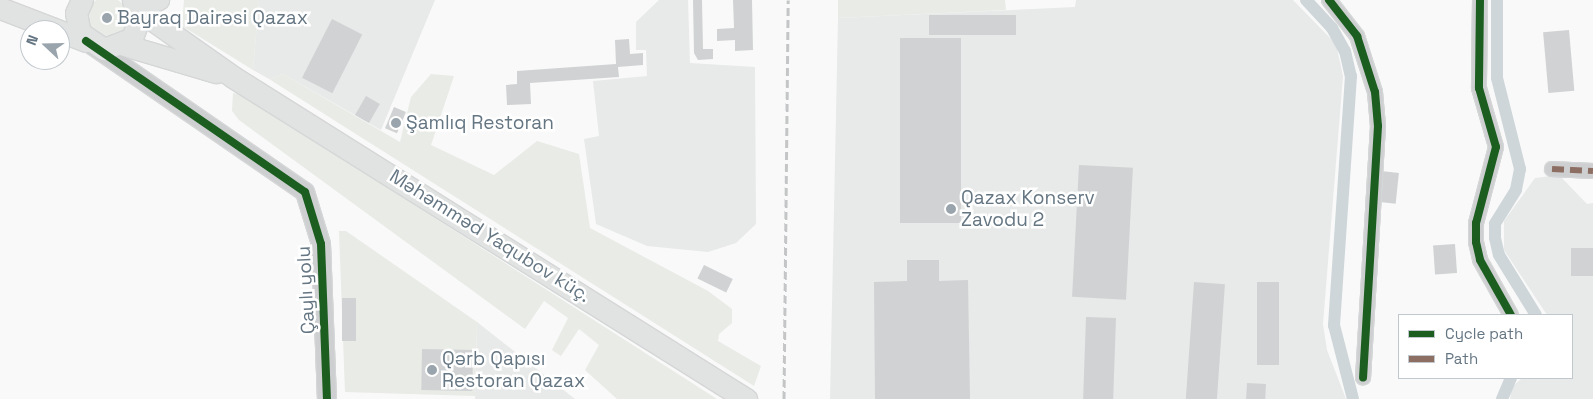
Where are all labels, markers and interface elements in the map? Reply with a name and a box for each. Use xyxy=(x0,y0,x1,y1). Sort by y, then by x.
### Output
place label: Bayraq Dairəsi Qazax xyxy=(117,7,308,29)
marker: Bayraq Dairəsi Qazax xyxy=(101,12,113,24)
north arrow xyxy=(20,20,70,70)
text: N xyxy=(22,32,42,48)
place label: Şamlıq Restoran xyxy=(406,112,554,134)
marker: Şamlıq Restoran xyxy=(390,117,402,129)
street label: Məhəmməd Yaqubov küç. xyxy=(385,165,595,307)
place label: Qazax Konserv Zavodu 2 xyxy=(961,187,1095,231)
marker: Qazax Konserv Zavodu 2 xyxy=(945,203,957,215)
street label: Çaylı yolu xyxy=(292,245,320,335)
legend xyxy=(1398,314,1573,379)
text: Cycle path xyxy=(1445,324,1523,343)
place label: Qərb Qapısı Restoran Qazax xyxy=(442,348,585,392)
text: Path xyxy=(1445,349,1478,368)
marker: Qərb Qapısı Restoran Qazax xyxy=(426,364,438,376)

